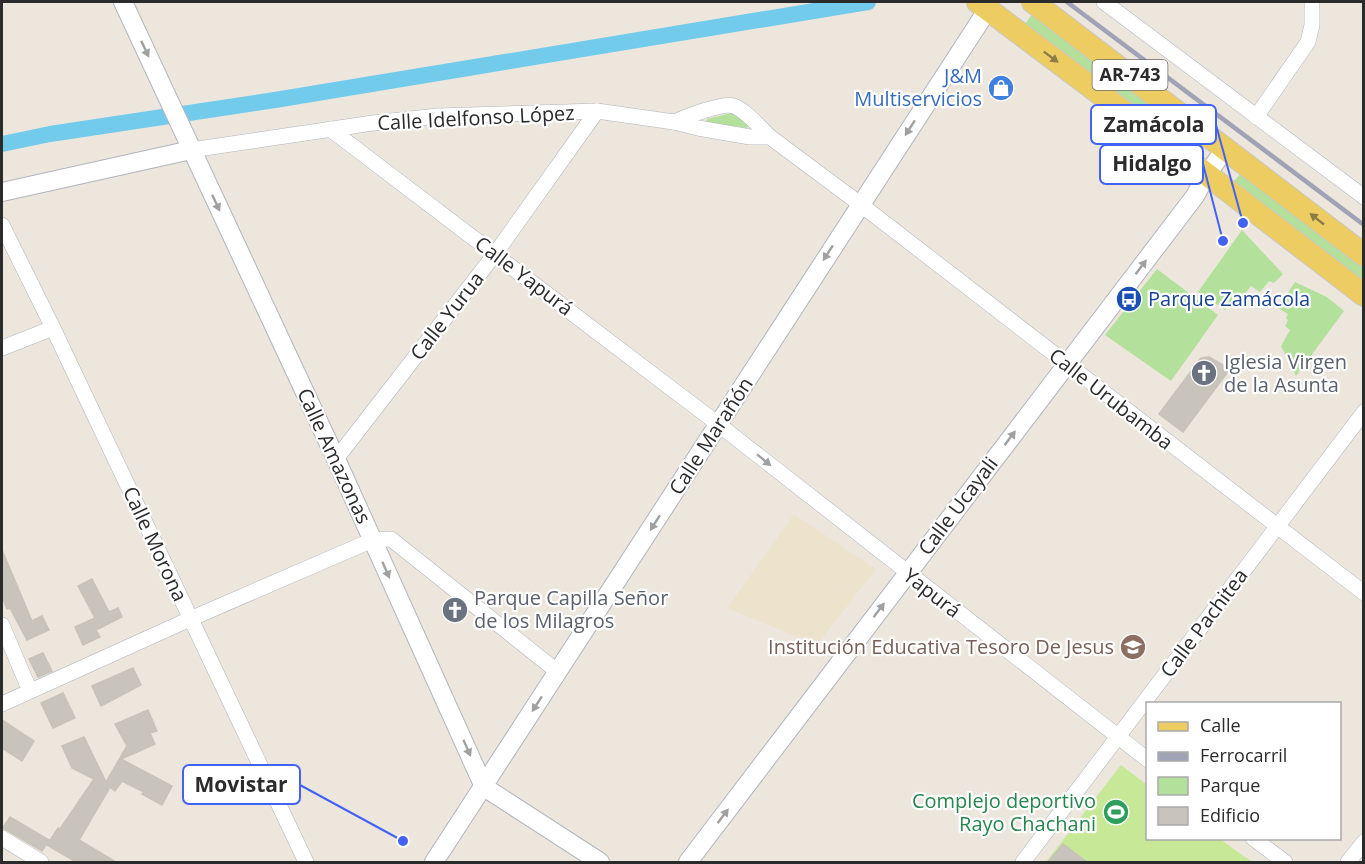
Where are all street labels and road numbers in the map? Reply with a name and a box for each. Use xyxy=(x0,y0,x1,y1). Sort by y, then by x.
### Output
road number: AR-743 xyxy=(1092,60,1168,90)
street label: Calle Idelfonso López xyxy=(377,99,575,136)
street label: Calle Yapurá xyxy=(470,230,579,321)
street label: Calle Yurua xyxy=(404,266,490,365)
street label: Calle Urubamba xyxy=(1044,342,1179,456)
street label: Calle Marañón xyxy=(662,372,759,500)
street label: Calle Amazonas xyxy=(291,384,378,528)
street label: Calle Ucayali xyxy=(912,451,1004,560)
street label: Calle Morona xyxy=(117,482,194,606)
street label: Yapurá xyxy=(898,562,967,624)
street label: Calle Pachitea xyxy=(1154,563,1253,683)

